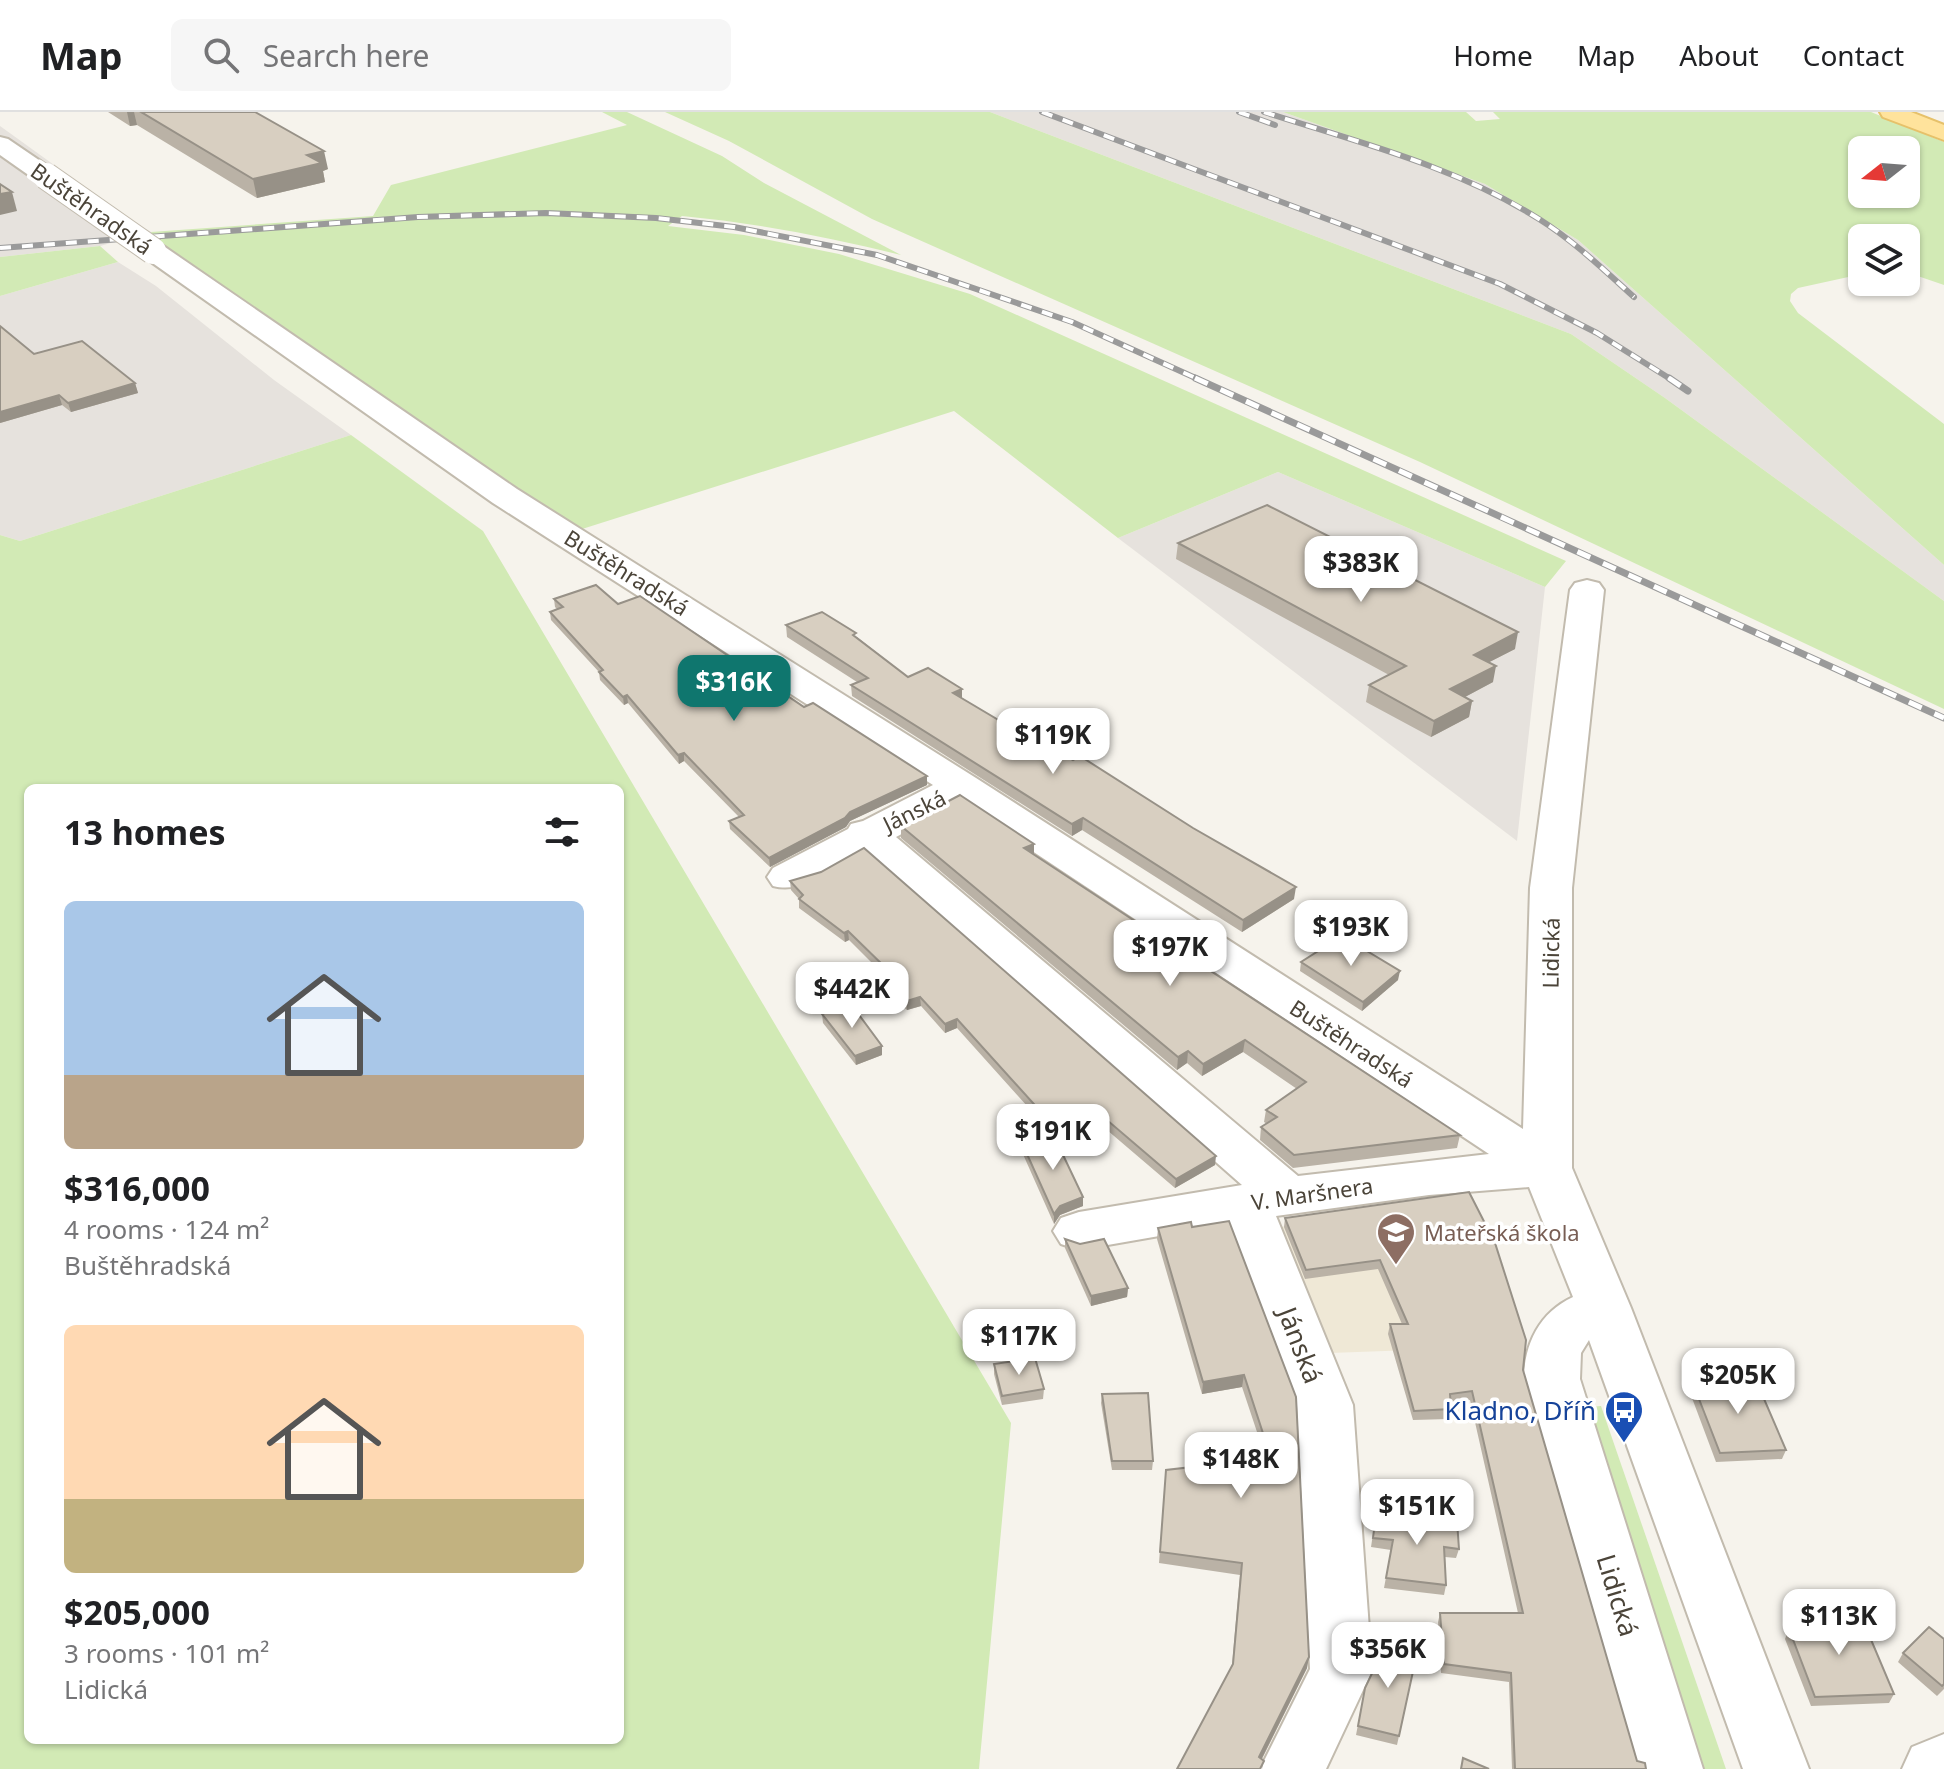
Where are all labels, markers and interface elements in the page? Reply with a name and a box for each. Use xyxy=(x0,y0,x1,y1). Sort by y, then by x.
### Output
search box xyxy=(171,19,731,91)
text: Map xyxy=(40,29,123,81)
icon: search xyxy=(199,33,243,77)
text: Search here xyxy=(263,35,430,76)
text: Home xyxy=(1453,36,1533,74)
text: Map xyxy=(1577,36,1635,74)
text: About xyxy=(1679,36,1759,74)
text: Contact xyxy=(1803,36,1904,74)
north arrow xyxy=(1848,136,1920,208)
map controls xyxy=(1848,136,1920,296)
street label: Buštěhradská xyxy=(25,155,159,261)
button: layers xyxy=(1848,224,1920,296)
street label: Buštěhradská xyxy=(559,522,695,622)
pin: $383K xyxy=(1305,536,1417,604)
text: $383K xyxy=(1323,544,1399,580)
pin: $316K xyxy=(678,655,790,723)
text: $316K xyxy=(696,663,772,699)
pin: $119K xyxy=(997,708,1109,776)
text: $119K xyxy=(1015,716,1091,752)
street label: Jánská xyxy=(876,782,950,839)
text: 13 homes xyxy=(64,809,226,855)
icon: filters xyxy=(540,810,584,854)
pin: $193K xyxy=(1295,900,1407,968)
text: $193K xyxy=(1313,908,1389,944)
street label: Lidická xyxy=(1534,917,1566,989)
pin: $197K xyxy=(1114,920,1226,988)
text: $197K xyxy=(1132,928,1208,964)
icon: home xyxy=(252,953,396,1097)
pin: $442K xyxy=(796,962,908,1030)
text: $442K xyxy=(814,970,890,1006)
street label: Buštěhradská xyxy=(1284,992,1420,1094)
pin: $191K xyxy=(997,1104,1109,1172)
text: $191K xyxy=(1015,1112,1091,1148)
text: $316,000 xyxy=(64,1165,210,1211)
street label: V. Maršnera xyxy=(1249,1170,1375,1216)
text: 4 rooms · 124 m² xyxy=(64,1211,269,1247)
school or university icon: Mateřská škola xyxy=(1375,1211,1417,1266)
place label: Mateřská škola xyxy=(1424,1217,1580,1247)
text: Buštěhradská xyxy=(64,1247,231,1283)
street label: Jánská xyxy=(1269,1299,1332,1388)
pin: $117K xyxy=(963,1309,1075,1377)
text: $117K xyxy=(981,1317,1057,1353)
pin: $205K xyxy=(1682,1348,1794,1416)
text: $205K xyxy=(1700,1356,1776,1392)
icon: home xyxy=(252,1377,396,1521)
bus stop icon: Kladno, Dříň xyxy=(1603,1389,1645,1444)
place label: Kladno, Dříň xyxy=(1445,1392,1596,1428)
pin: $148K xyxy=(1185,1432,1297,1500)
text: $148K xyxy=(1203,1440,1279,1476)
pin: $151K xyxy=(1361,1479,1473,1547)
text: $151K xyxy=(1379,1487,1455,1523)
street label: Lidická xyxy=(1589,1550,1647,1640)
text: $205,000 xyxy=(64,1589,210,1635)
pin: $113K xyxy=(1783,1589,1895,1657)
text: $113K xyxy=(1801,1597,1877,1633)
pin: $356K xyxy=(1332,1622,1444,1690)
text: $356K xyxy=(1350,1630,1426,1666)
text: 3 rooms · 101 m² xyxy=(64,1635,269,1671)
text: Lidická xyxy=(64,1671,148,1707)

